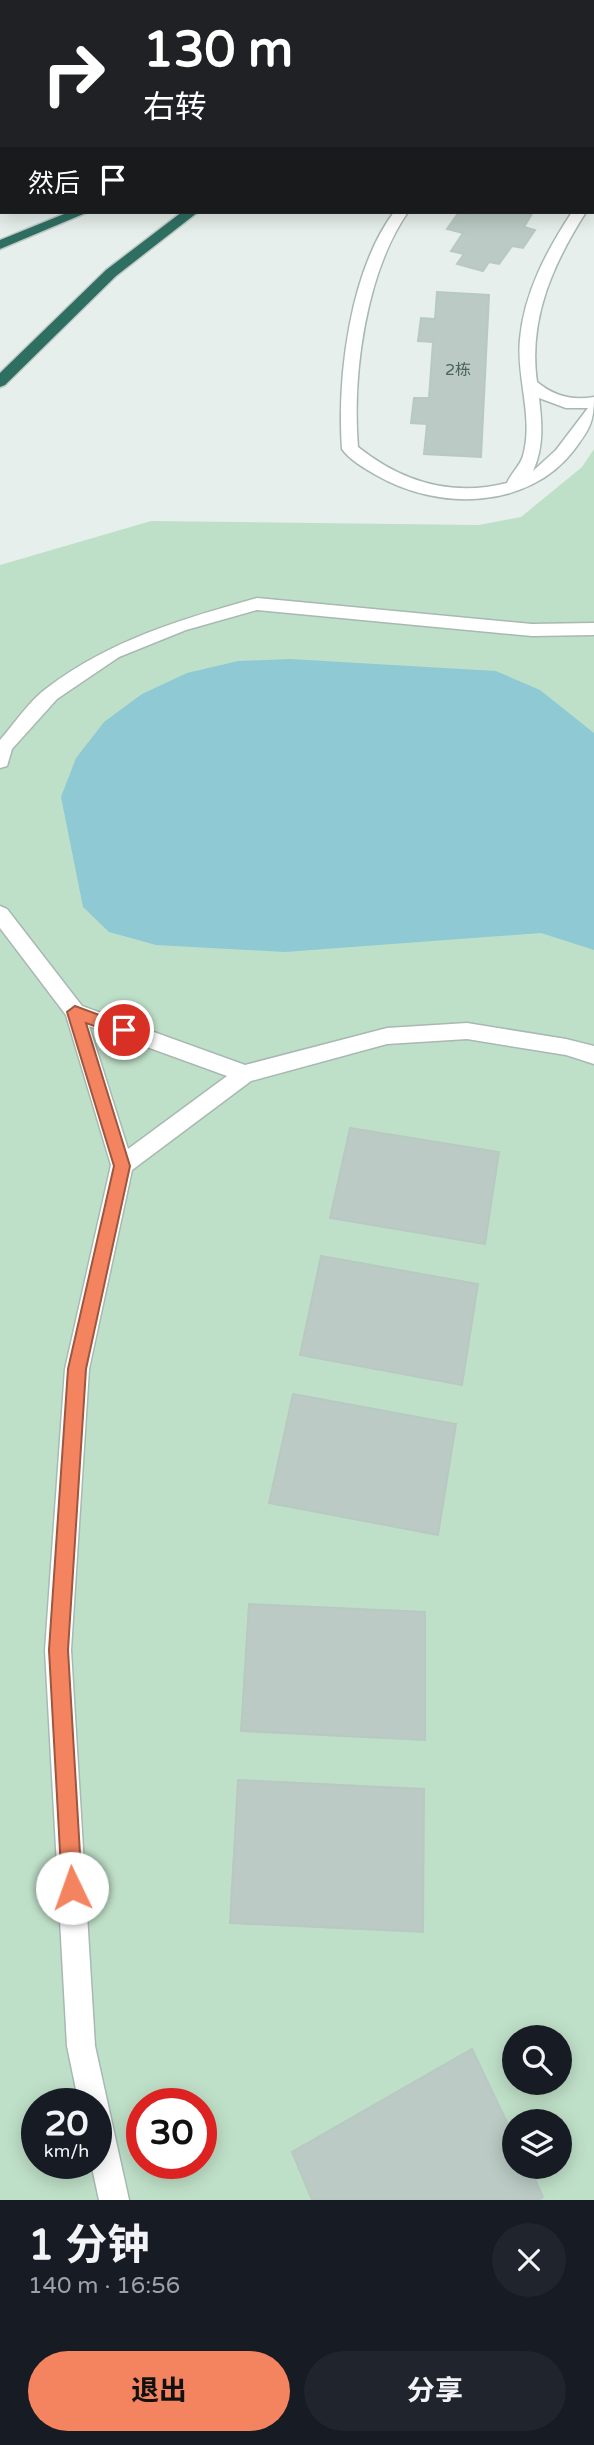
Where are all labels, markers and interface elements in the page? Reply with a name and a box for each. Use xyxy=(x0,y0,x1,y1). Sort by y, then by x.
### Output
text: 130 m xyxy=(143,21,293,80)
icon: right xyxy=(28,28,119,119)
text: 右转 xyxy=(143,89,207,127)
icon: arrive xyxy=(94,161,132,199)
text: 然后 xyxy=(28,168,80,199)
house number: 2栋 xyxy=(445,360,471,380)
pin xyxy=(94,1000,154,1060)
icon: arrive xyxy=(105,1011,143,1049)
position arrow xyxy=(35,1851,109,1925)
map controls xyxy=(502,2025,572,2179)
button: search xyxy=(502,2025,572,2095)
speed limit sign: 30 xyxy=(126,2088,217,2179)
text: 20 xyxy=(45,2103,88,2145)
button: layers xyxy=(502,2109,572,2179)
text: km/h xyxy=(44,2140,89,2162)
text: 1 分钟 xyxy=(28,2220,149,2271)
button: close xyxy=(492,2223,566,2297)
text: 140 m · 16:56 xyxy=(28,2272,180,2300)
button: 退出 xyxy=(28,2351,290,2431)
button: 分享 xyxy=(304,2351,566,2431)

